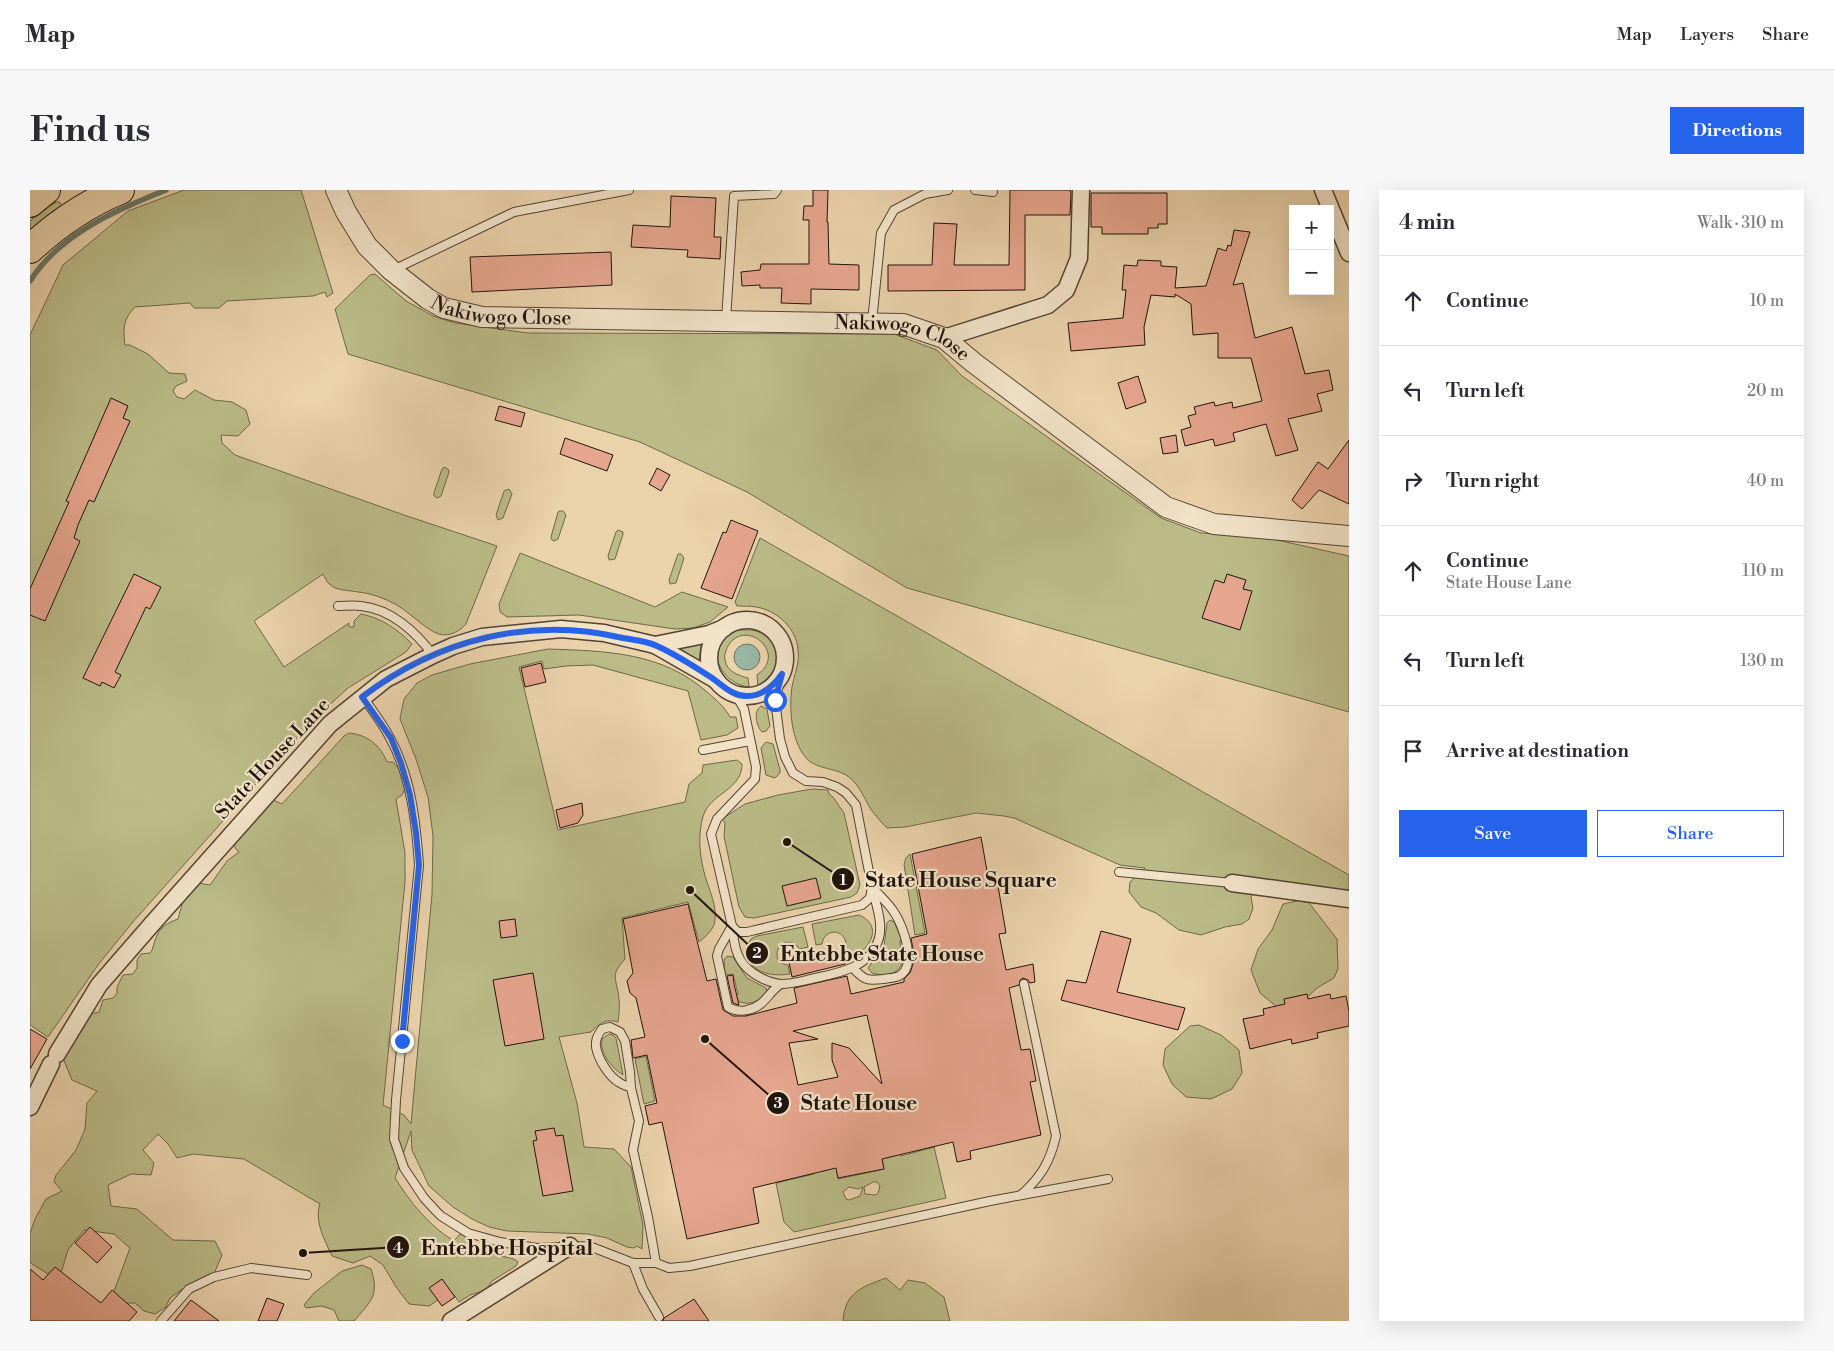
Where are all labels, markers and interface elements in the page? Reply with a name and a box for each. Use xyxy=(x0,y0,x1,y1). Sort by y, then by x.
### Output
text: Map xyxy=(25,20,75,50)
text: Map xyxy=(1617,23,1652,46)
text: Layers xyxy=(1680,23,1734,46)
text: Share xyxy=(1762,23,1809,46)
button: Directions xyxy=(1670,107,1804,154)
text: Find us xyxy=(30,109,150,152)
map controls xyxy=(1289,205,1334,295)
button: + xyxy=(1289,205,1334,250)
text: 4 min xyxy=(1399,210,1455,236)
text: Walk · 310 m xyxy=(1697,213,1784,233)
button: − xyxy=(1289,250,1334,295)
icon: ahead xyxy=(1399,287,1427,315)
text: Continue xyxy=(1446,289,1529,313)
street label: Nakiwogo Close xyxy=(426,290,572,331)
text: 10 m xyxy=(1750,291,1784,311)
street label: Nakiwogo Close xyxy=(834,310,975,367)
icon: left xyxy=(1399,377,1427,405)
text: Turn left xyxy=(1446,379,1525,403)
text: 20 m xyxy=(1747,381,1784,401)
icon: right xyxy=(1399,467,1427,495)
text: Turn right xyxy=(1446,469,1539,493)
text: 40 m xyxy=(1747,471,1784,491)
text: Continue xyxy=(1446,549,1529,573)
icon: ahead xyxy=(1399,557,1427,585)
text: 110 m xyxy=(1742,561,1784,581)
text: State House Lane xyxy=(1446,573,1572,593)
icon: left xyxy=(1399,647,1427,675)
text: Turn left xyxy=(1446,649,1525,673)
text: 130 m xyxy=(1740,651,1784,671)
route start xyxy=(764,689,787,712)
street label: State House Lane xyxy=(210,693,336,825)
icon: arrive xyxy=(1399,737,1427,765)
text: Arrive at destination xyxy=(1446,739,1629,763)
button: Save xyxy=(1399,810,1587,857)
button: Share xyxy=(1597,810,1784,857)
callout: State House Square xyxy=(830,861,1067,897)
text: State House Square xyxy=(865,868,1057,894)
text: 1 xyxy=(839,871,847,890)
callout: Entebbe State House xyxy=(745,935,994,971)
text: Entebbe State House xyxy=(780,942,984,968)
text: 2 xyxy=(752,944,762,963)
route end xyxy=(391,1030,414,1053)
callout: State House xyxy=(766,1085,927,1121)
text: State House xyxy=(801,1091,917,1117)
text: 3 xyxy=(773,1094,783,1113)
callout: Entebbe Hospital xyxy=(386,1229,603,1265)
text: Entebbe Hospital xyxy=(421,1236,593,1262)
text: 4 xyxy=(393,1239,403,1258)

